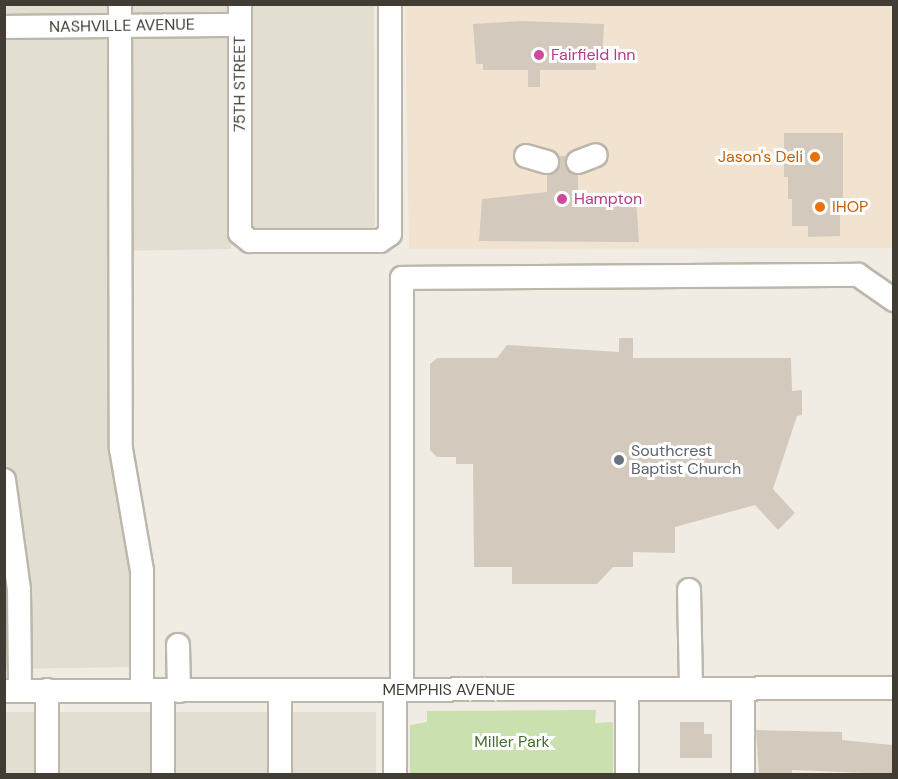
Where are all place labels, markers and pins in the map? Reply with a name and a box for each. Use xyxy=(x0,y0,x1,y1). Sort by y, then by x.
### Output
place label: Fairfield Inn xyxy=(551,45,636,65)
marker: Fairfield Inn xyxy=(532,48,546,62)
place label: Jason's Deli xyxy=(718,147,803,167)
marker: Jason's Deli xyxy=(808,150,822,164)
place label: Hampton xyxy=(574,189,642,209)
marker: Hampton xyxy=(555,192,569,206)
place label: IHOP xyxy=(832,197,868,217)
marker: IHOP xyxy=(813,200,827,214)
place label: Southcrest Baptist Church xyxy=(631,441,741,479)
marker: Southcrest Baptist Church xyxy=(612,453,626,467)

